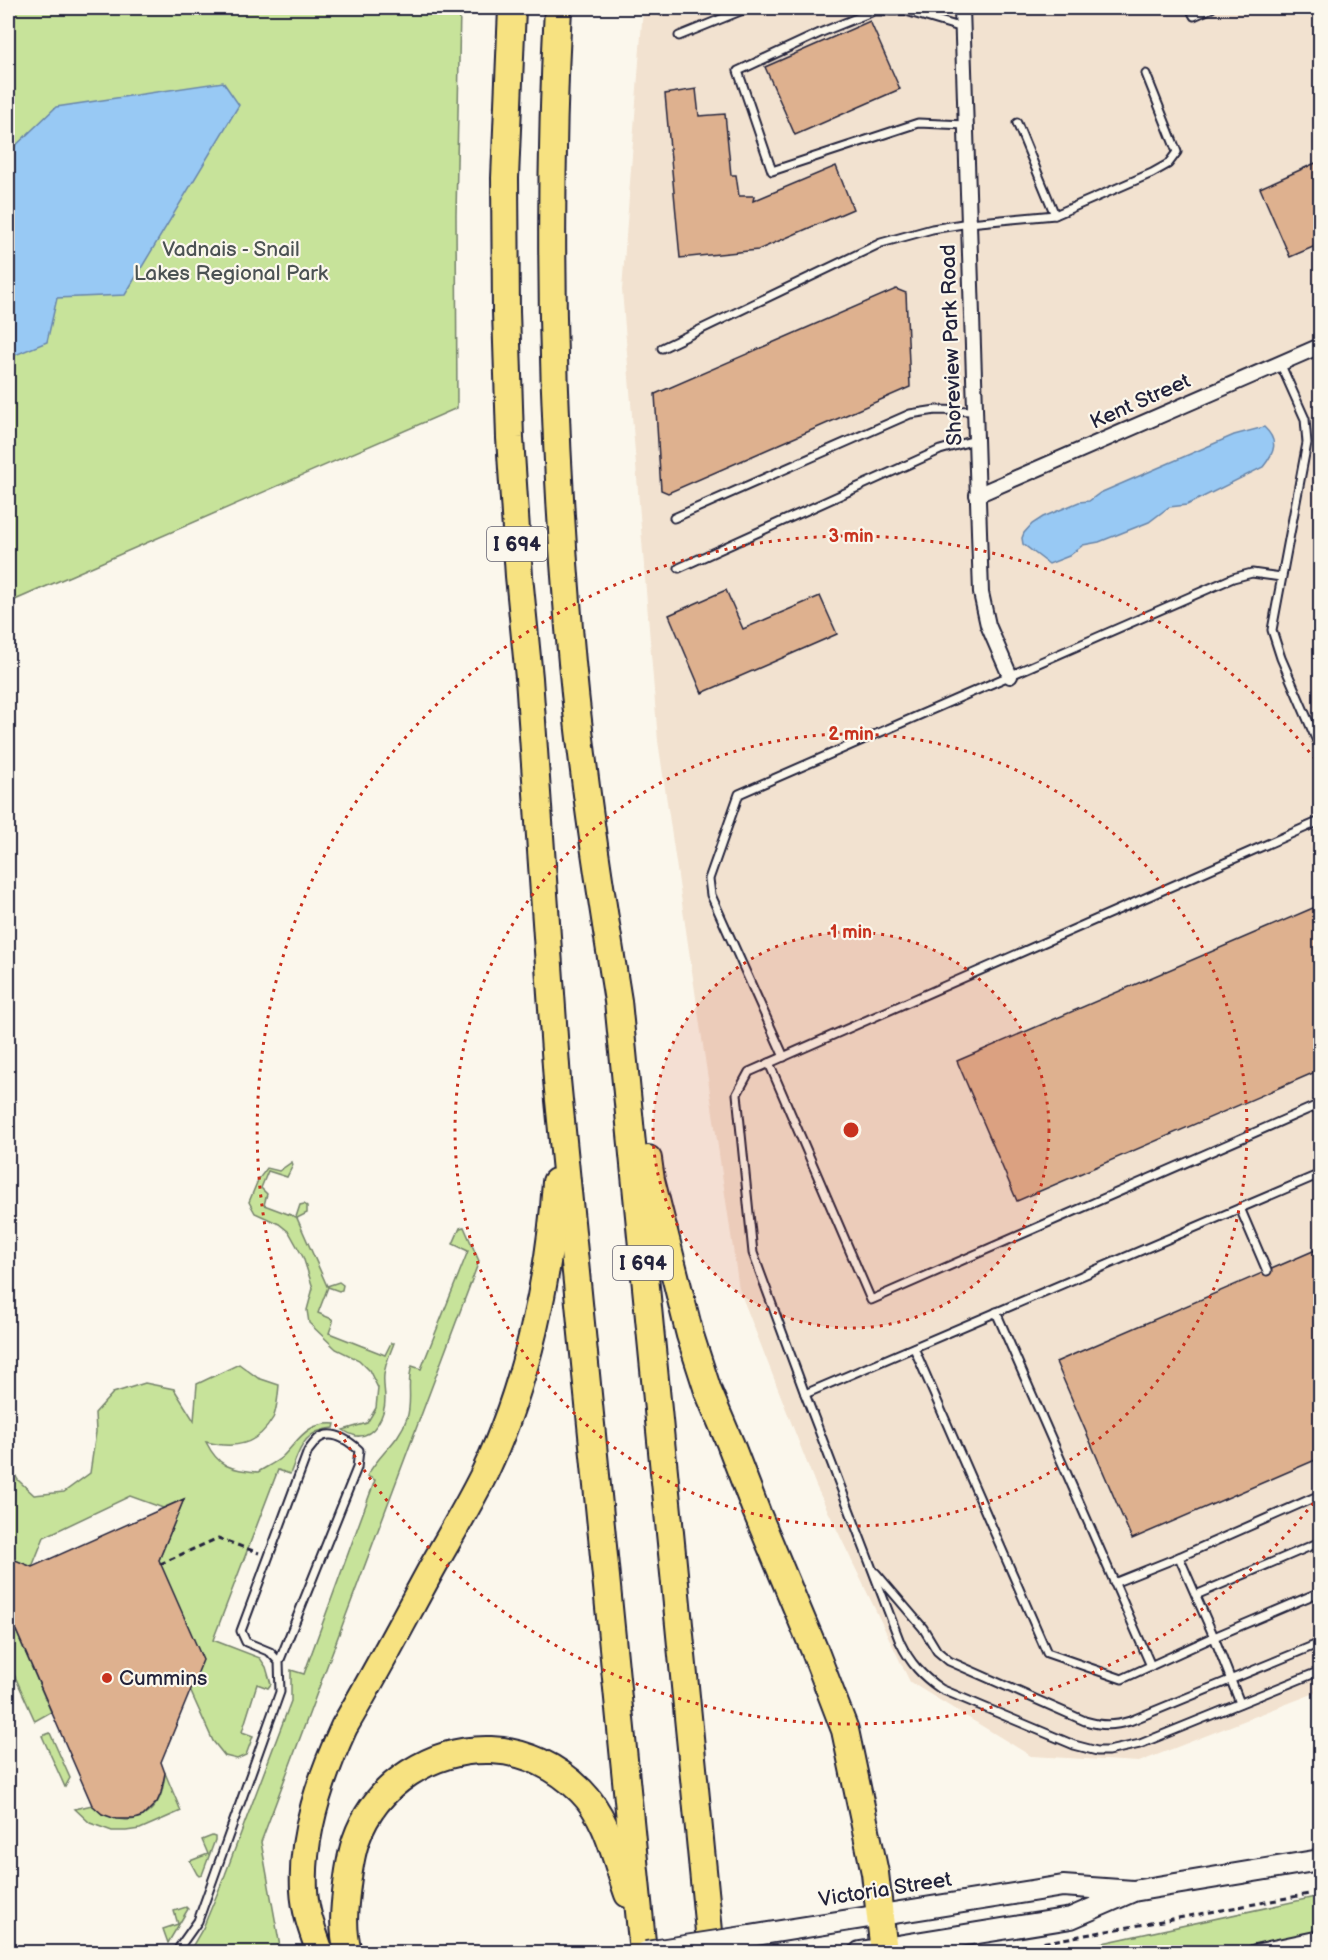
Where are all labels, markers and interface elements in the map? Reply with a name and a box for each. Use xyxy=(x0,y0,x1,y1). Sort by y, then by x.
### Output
park label: Vadnais - Snail Lakes Regional Park xyxy=(134,237,329,286)
street label: Shoreview Park Road xyxy=(935,244,968,446)
street label: Kent Street xyxy=(1086,368,1195,435)
text: 3 min xyxy=(828,526,874,547)
road number: I 694 xyxy=(487,527,547,561)
text: 2 min xyxy=(828,724,874,745)
text: 1 min xyxy=(830,922,872,943)
centre of rings xyxy=(841,1120,861,1140)
road number: I 694 xyxy=(613,1246,673,1280)
place label: Cummins xyxy=(119,1666,208,1691)
marker: Cummins xyxy=(100,1671,114,1685)
street label: Victoria Street xyxy=(817,1867,954,1912)

